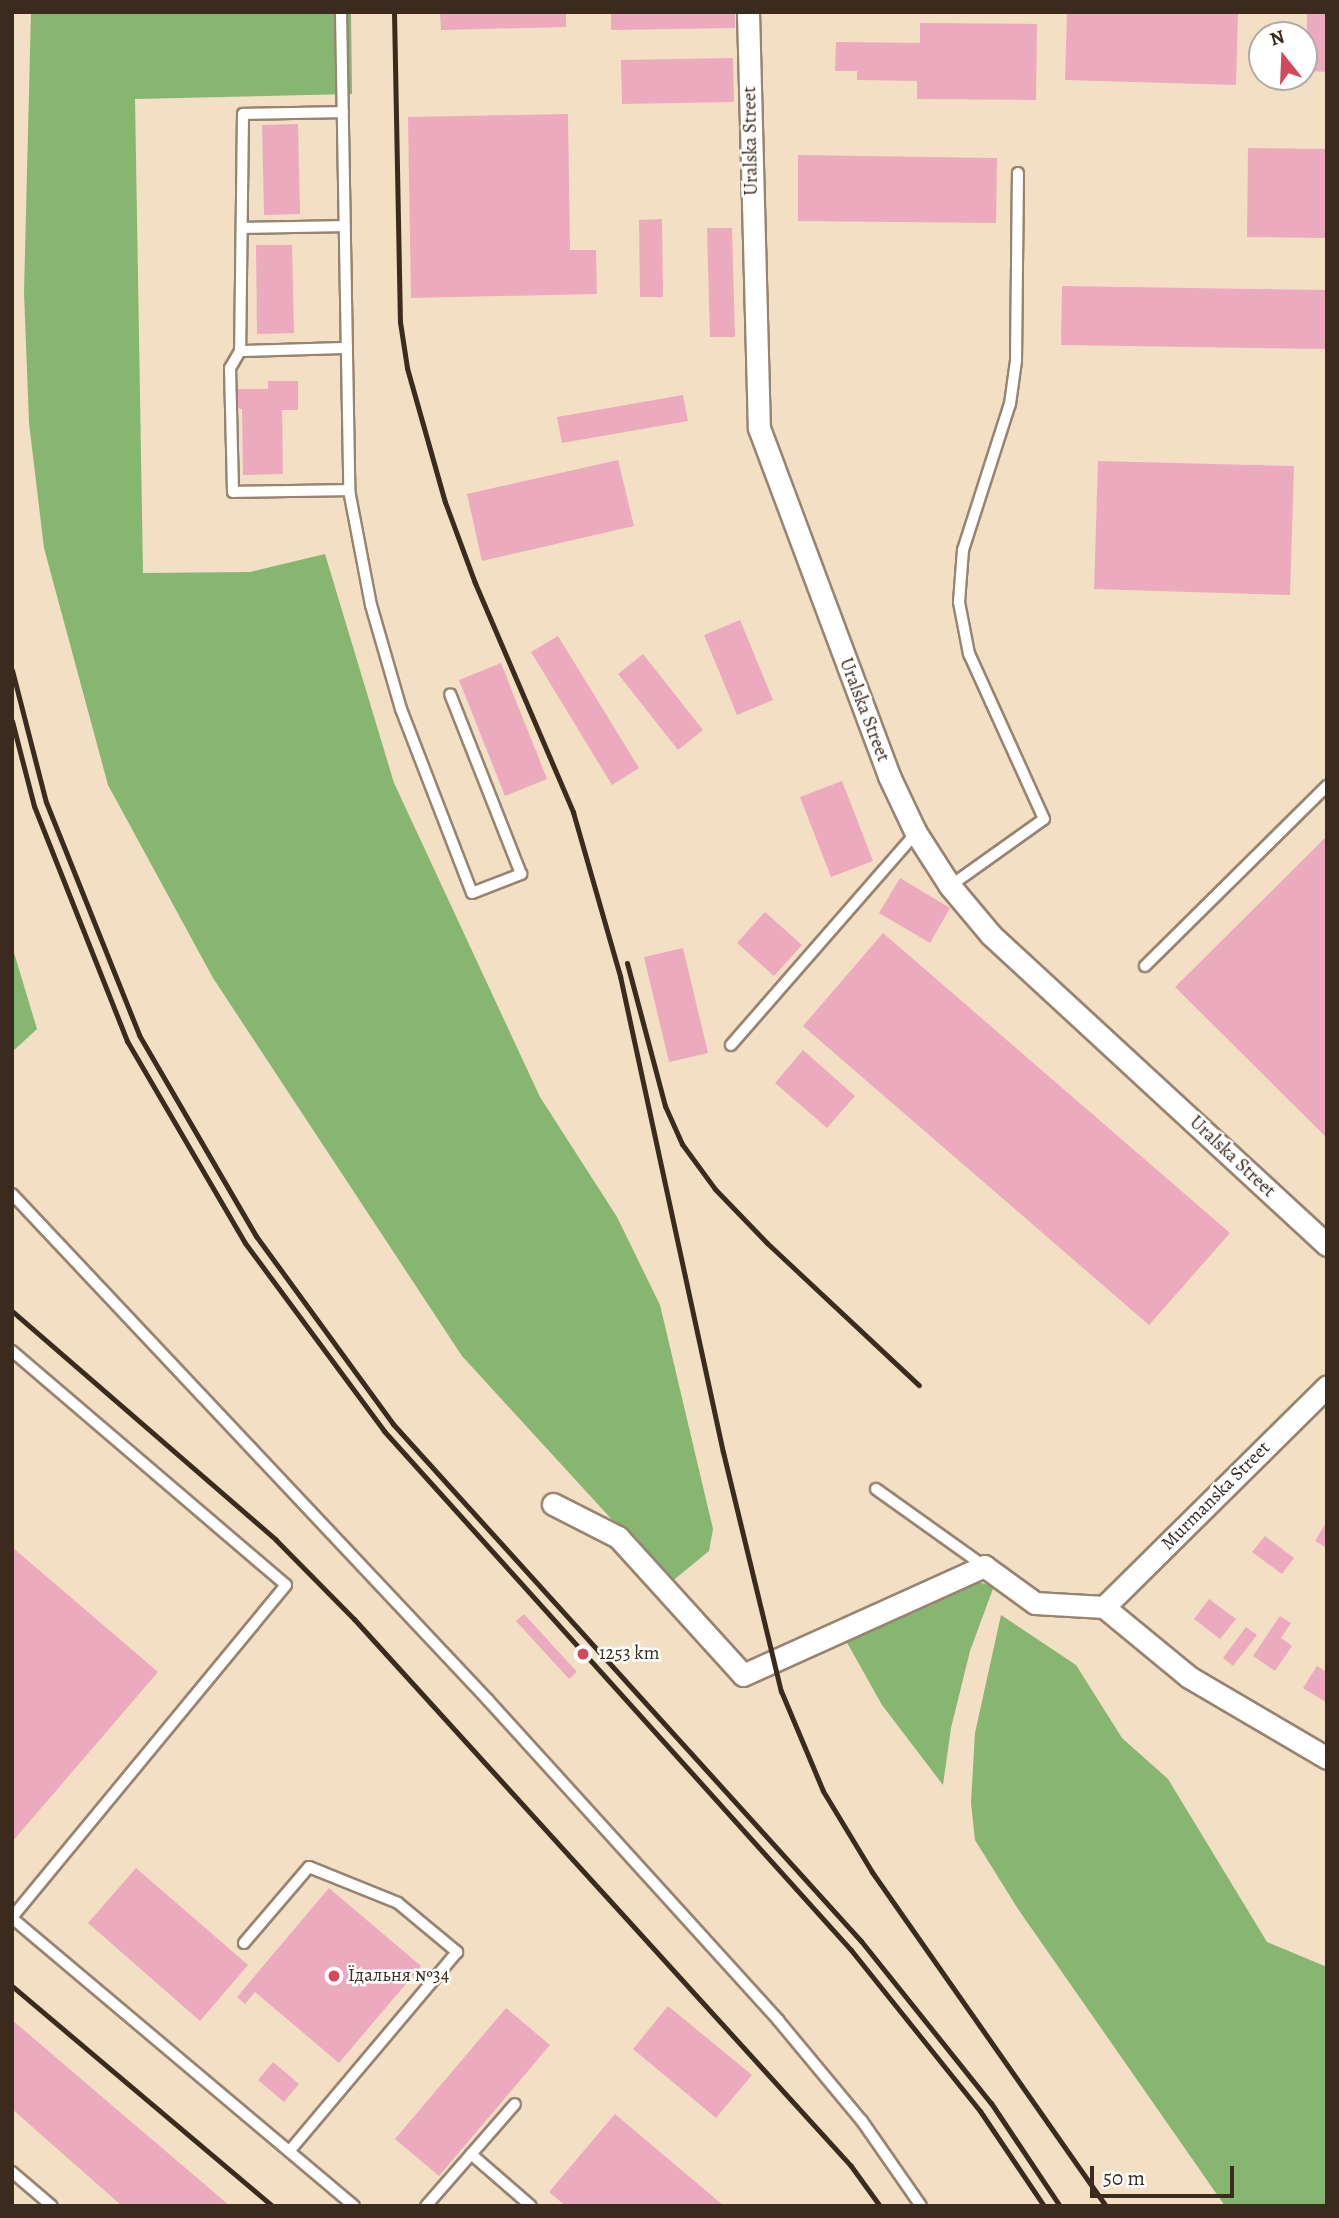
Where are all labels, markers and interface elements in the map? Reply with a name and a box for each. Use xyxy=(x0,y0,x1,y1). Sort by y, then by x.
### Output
north arrow xyxy=(1248,21,1318,91)
text: N xyxy=(1267,23,1288,52)
street label: Uralska Street xyxy=(739,86,763,196)
street label: Uralska Street xyxy=(834,655,894,765)
street label: Uralska Street xyxy=(1184,1111,1280,1203)
street label: Murmanska Street xyxy=(1157,1437,1275,1555)
place label: 1253 km xyxy=(599,1643,660,1665)
marker: 1253 km xyxy=(573,1644,593,1664)
place label: Їдальня №34 xyxy=(348,1965,449,1987)
marker: Їдальня №34 xyxy=(326,1968,342,1984)
scale bar xyxy=(1094,2152,1238,2196)
text: 50 m xyxy=(1103,2164,1145,2192)

